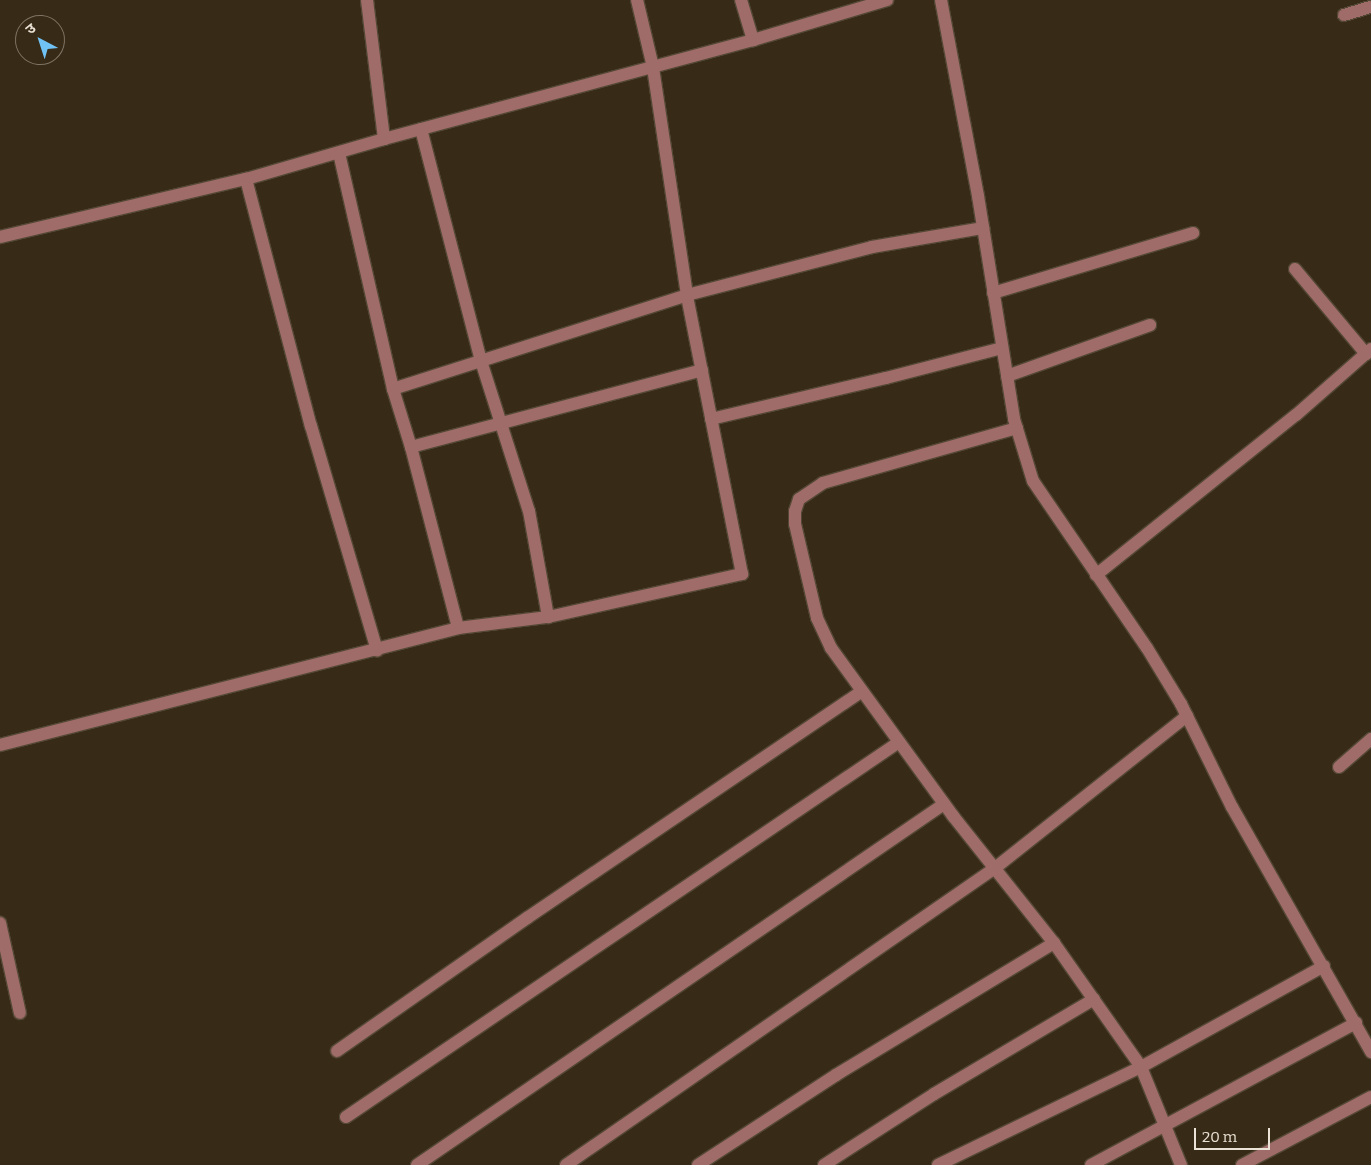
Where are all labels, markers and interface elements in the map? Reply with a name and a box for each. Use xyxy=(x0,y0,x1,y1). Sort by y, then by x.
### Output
north arrow xyxy=(15,15,65,65)
text: उ xyxy=(22,20,39,38)
scale bar xyxy=(1196,1118,1272,1150)
text: 20 m xyxy=(1202,1128,1237,1146)

